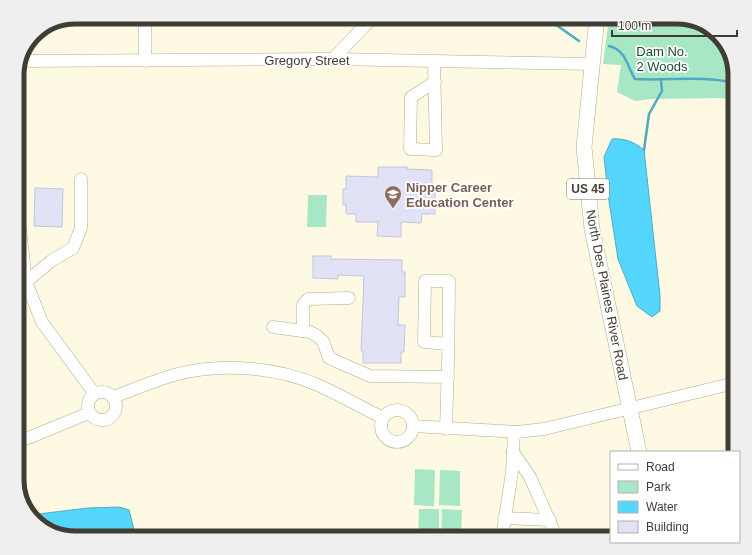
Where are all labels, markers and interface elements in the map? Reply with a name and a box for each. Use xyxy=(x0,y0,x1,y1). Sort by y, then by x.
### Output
scale bar xyxy=(612,12,737,38)
text: 100 m xyxy=(618,19,651,33)
park label: Dam No. 2 Woods xyxy=(636,44,688,74)
street label: Gregory Street xyxy=(264,53,350,68)
road number: US 45 xyxy=(567,179,609,199)
place label: Nipper Career Education Center xyxy=(406,180,514,210)
school or university icon: Nipper Career Education Center xyxy=(383,184,403,209)
street label: North Des Plaines River Road xyxy=(583,208,631,382)
legend xyxy=(610,451,740,543)
text: Road xyxy=(646,460,675,474)
text: Park xyxy=(646,480,672,494)
text: Water xyxy=(646,500,678,514)
text: Building xyxy=(646,520,689,534)

